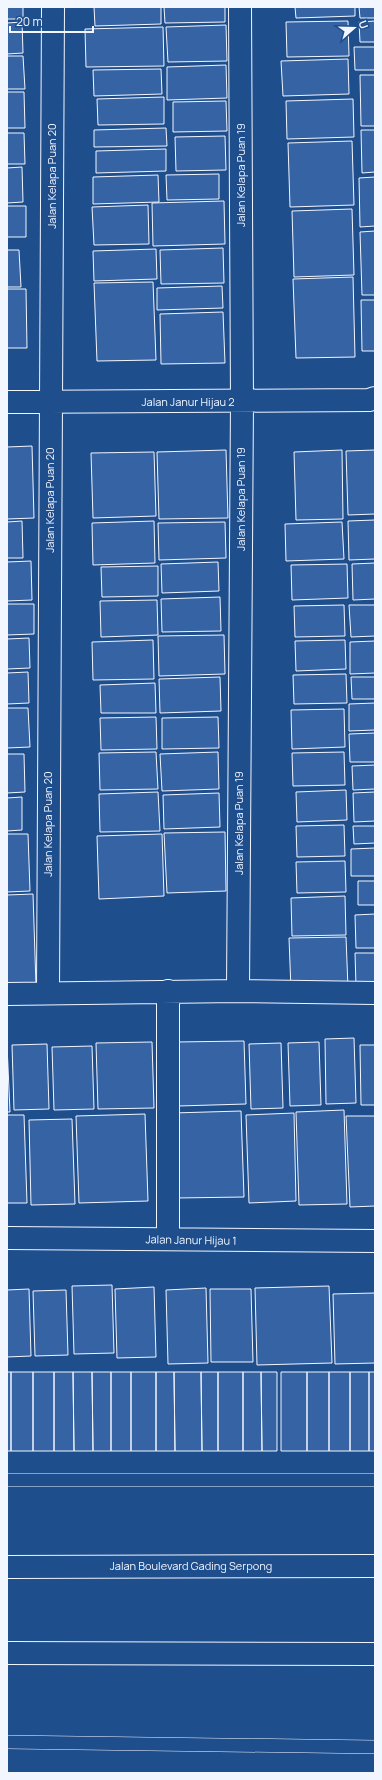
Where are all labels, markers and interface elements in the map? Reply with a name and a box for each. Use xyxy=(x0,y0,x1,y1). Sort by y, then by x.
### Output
scale bar xyxy=(10,8,93,34)
north arrow xyxy=(334,8,374,48)
text: 20 m xyxy=(16,13,43,30)
text: U xyxy=(355,18,372,31)
street label: Jalan Kelapa Puan 20 xyxy=(44,123,59,229)
street label: Jalan Kelapa Puan 19 xyxy=(233,123,248,227)
street label: Jalan Janur Hijau 2 xyxy=(141,394,235,409)
street label: Jalan Kelapa Puan 20 xyxy=(42,447,57,553)
street label: Jalan Kelapa Puan 19 xyxy=(233,447,248,551)
street label: Jalan Kelapa Puan 20 xyxy=(40,771,55,877)
street label: Jalan Kelapa Puan 19 xyxy=(231,771,246,875)
street label: Jalan Janur Hijau 1 xyxy=(145,1231,237,1248)
street label: Jalan Boulevard Gading Serpong xyxy=(110,1558,272,1573)

